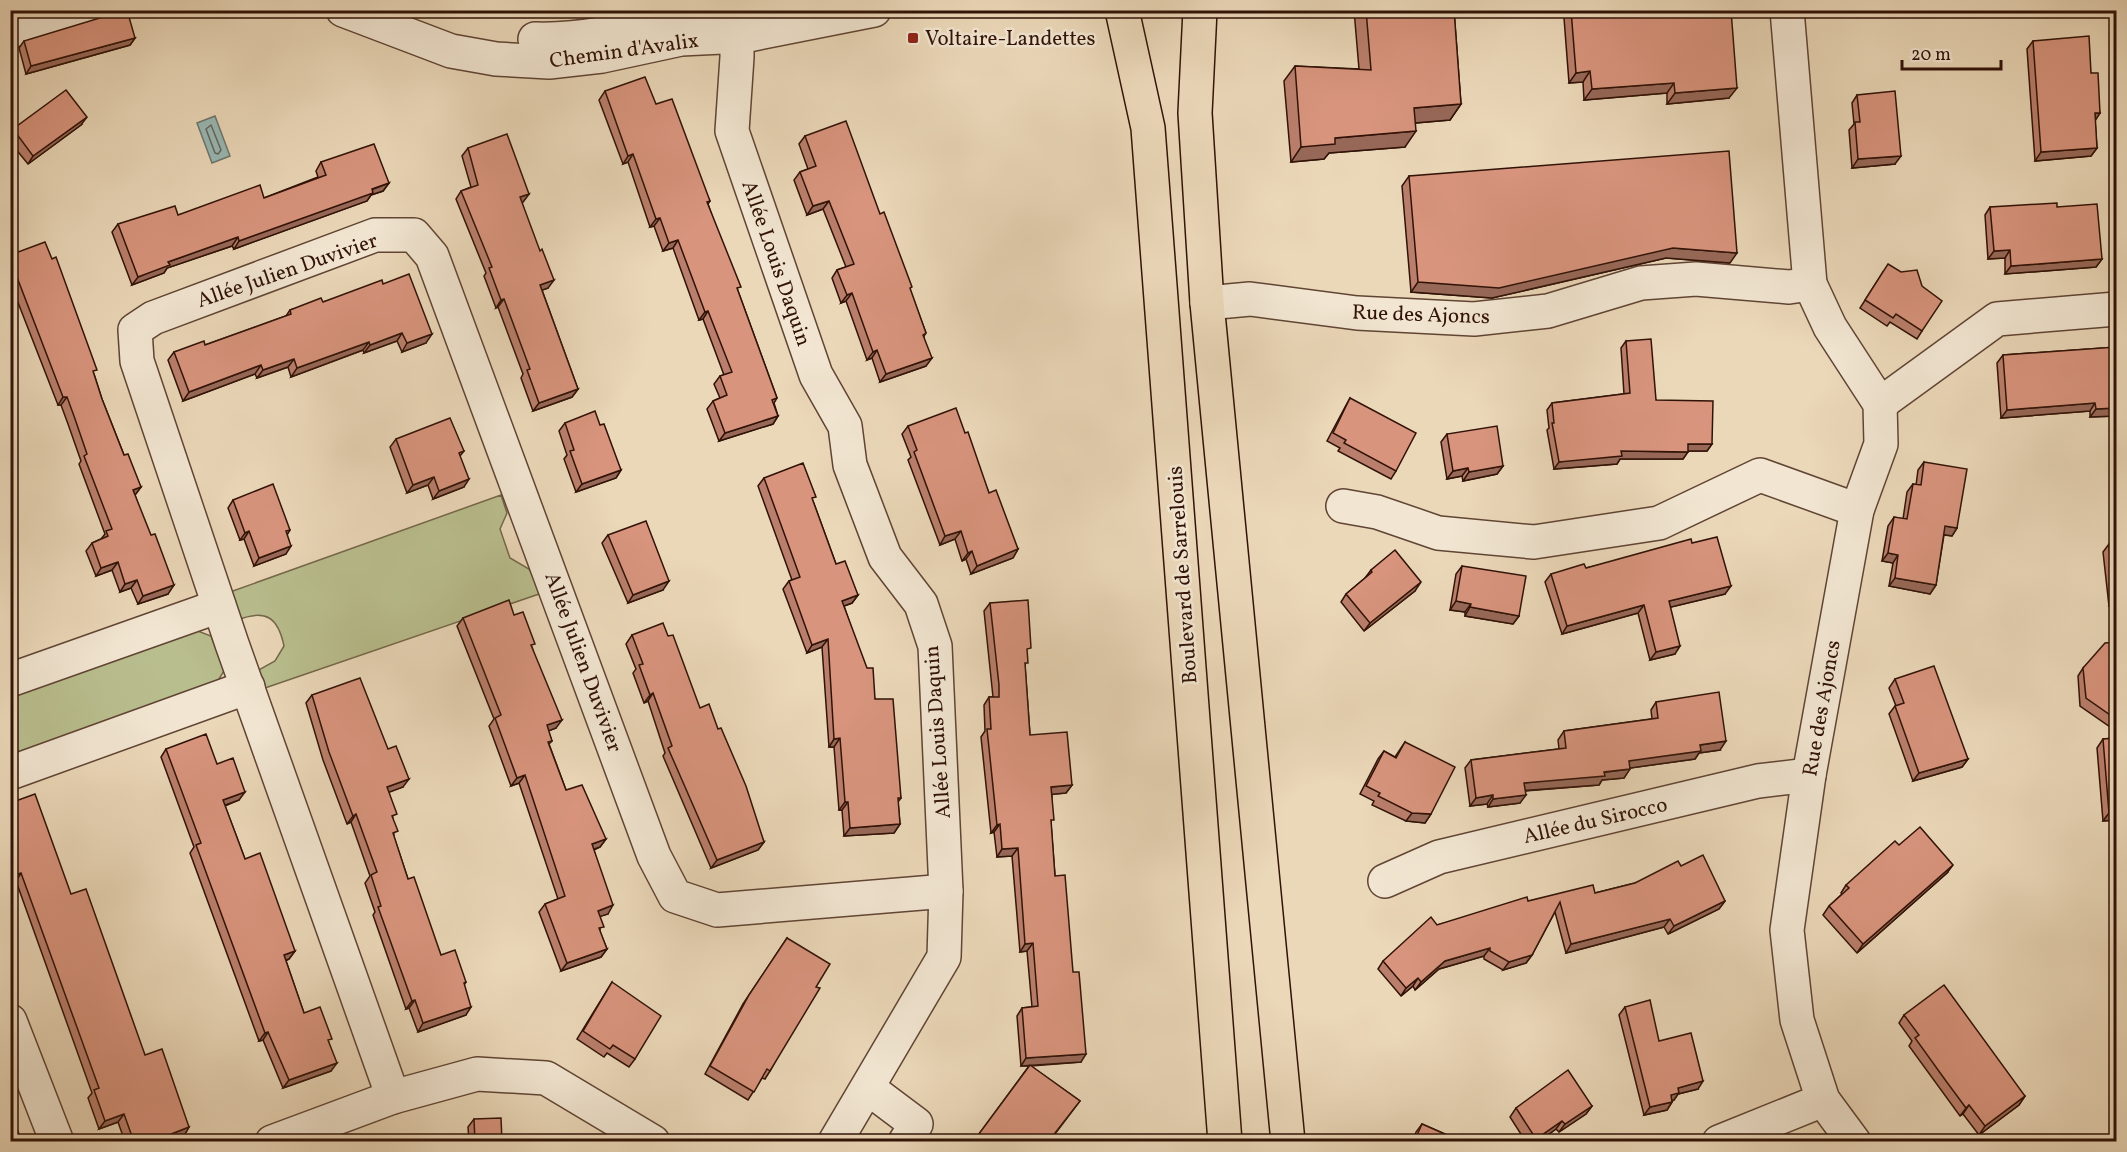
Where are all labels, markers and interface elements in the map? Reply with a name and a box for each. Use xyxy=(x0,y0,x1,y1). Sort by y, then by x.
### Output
place label: Voltaire-Landettes xyxy=(925,25,1096,54)
street label: Chemin d'Avalix xyxy=(548,27,701,76)
marker: Voltaire-Landettes xyxy=(906,31,920,45)
scale bar xyxy=(1902,33,2001,71)
text: 20 m xyxy=(1911,43,1951,68)
street label: Allée Louis Daquin xyxy=(734,177,818,350)
street label: Allée Julien Duvivier xyxy=(193,227,382,316)
street label: Rue des Ajoncs xyxy=(1352,299,1490,332)
street label: Boulevard de Sarrelouis xyxy=(1161,465,1206,685)
street label: Allée Julien Duvivier xyxy=(537,568,629,757)
street label: Rue des Ajoncs xyxy=(1796,638,1849,779)
street label: Allée Louis Daquin xyxy=(918,644,959,820)
street label: Allée du Sirocco xyxy=(1520,791,1670,852)

